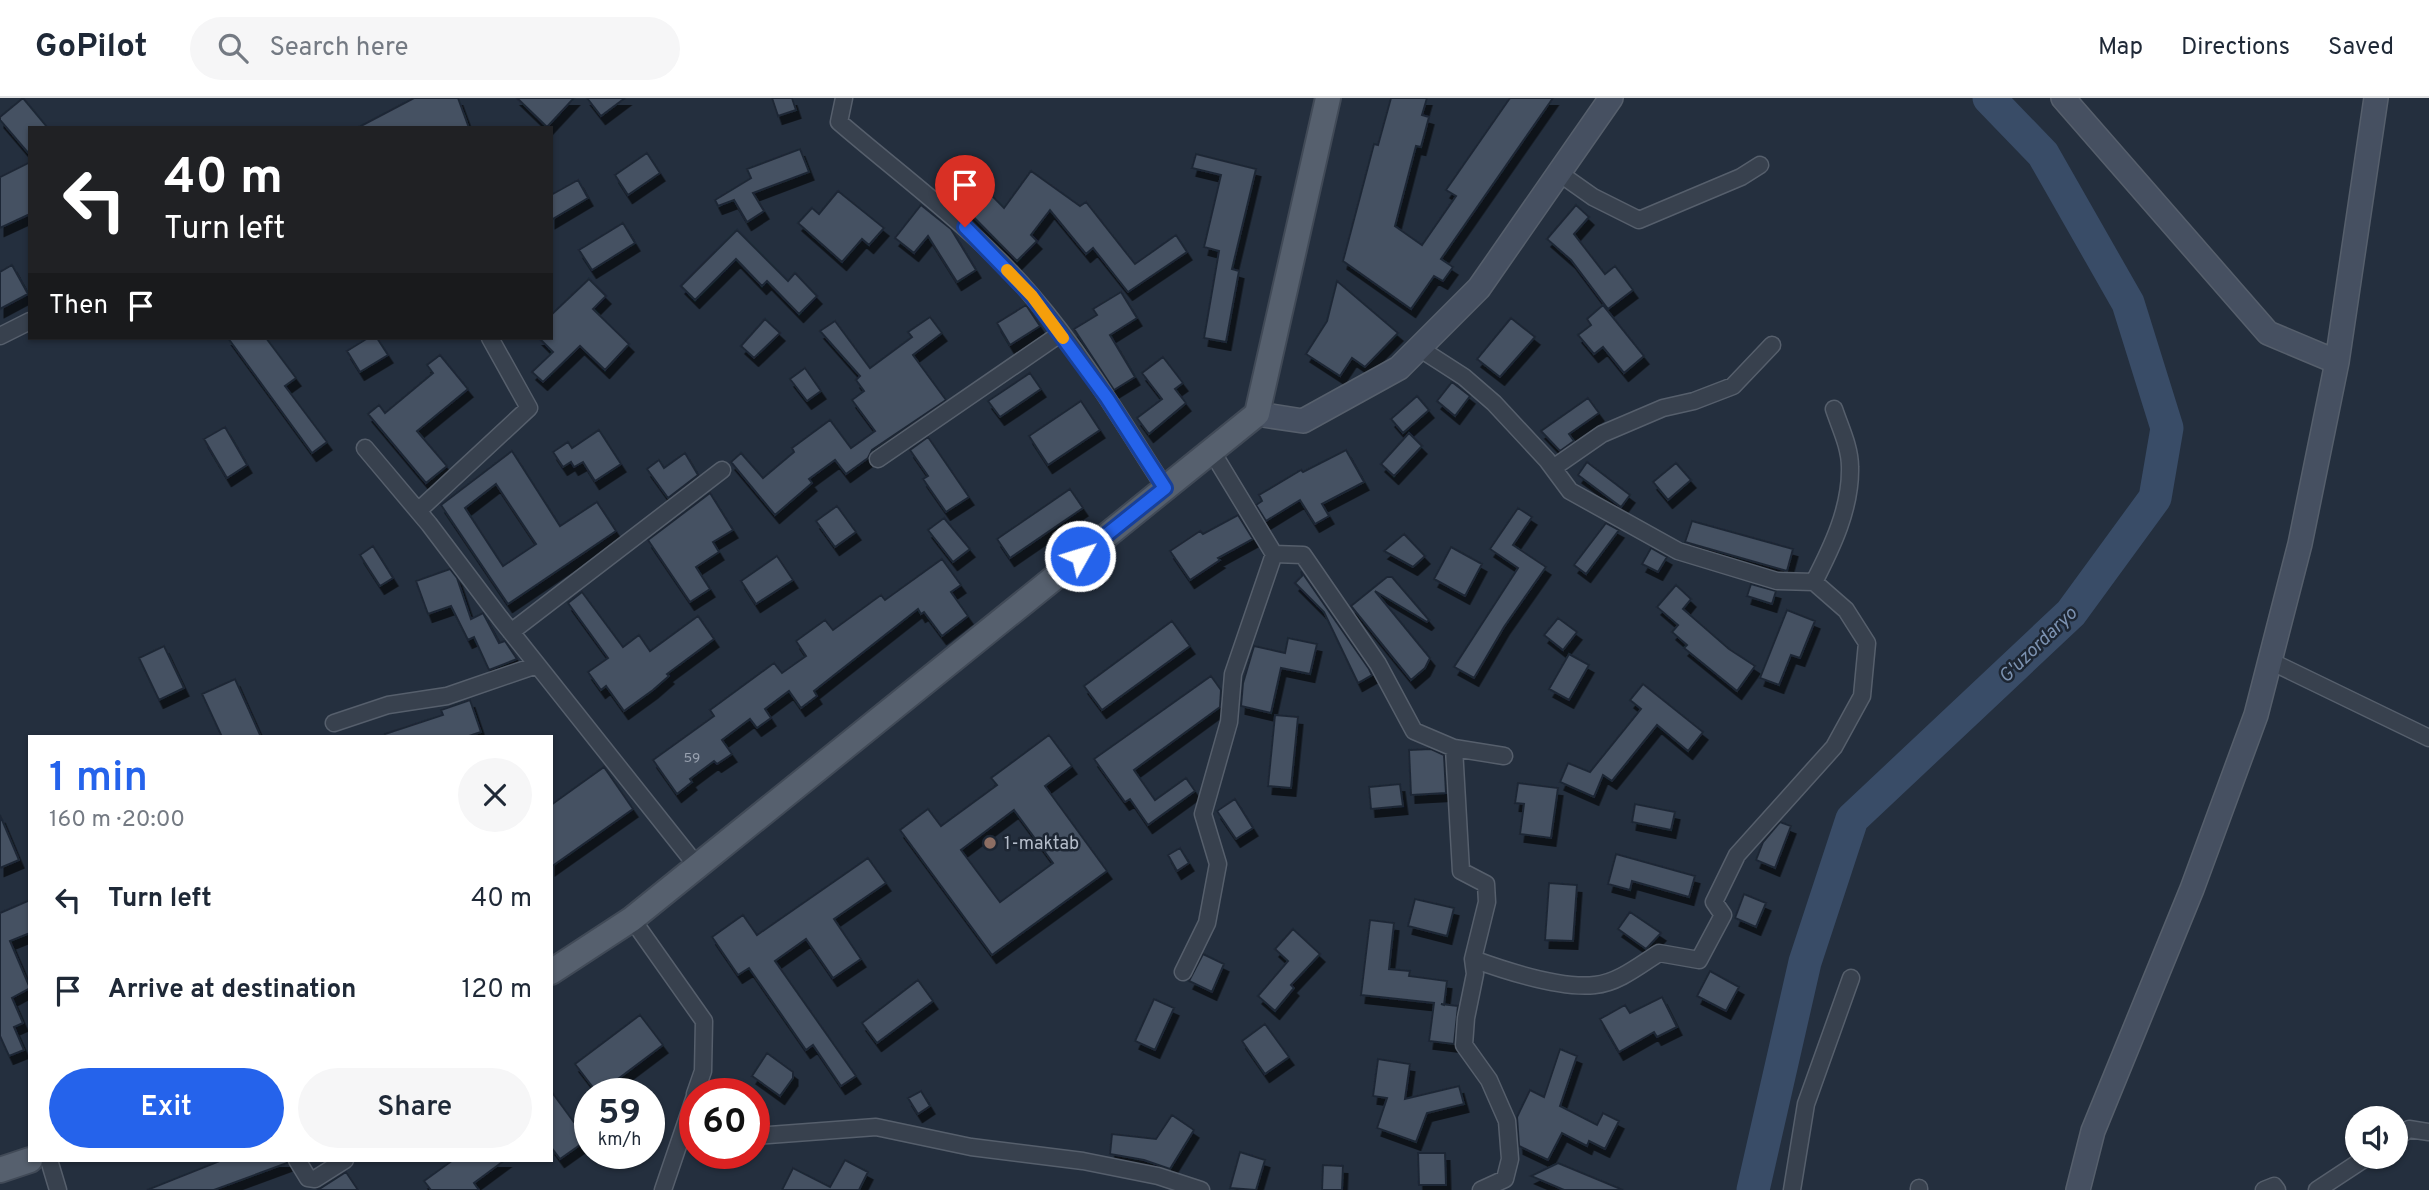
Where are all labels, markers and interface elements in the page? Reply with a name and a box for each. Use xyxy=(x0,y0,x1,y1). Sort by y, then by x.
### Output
search box xyxy=(190,17,680,80)
text: GoPilot xyxy=(35,27,148,69)
icon: search xyxy=(214,29,252,67)
text: Search here xyxy=(270,32,408,65)
text: Map xyxy=(2098,33,2143,63)
text: Directions xyxy=(2181,33,2290,63)
text: Saved xyxy=(2328,33,2394,63)
text: 40 m xyxy=(164,149,283,211)
icon: left xyxy=(49,154,140,245)
pin xyxy=(935,155,995,227)
icon: arrive xyxy=(946,166,984,204)
text: Turn left xyxy=(164,210,285,250)
icon: arrive xyxy=(122,287,160,325)
text: Then xyxy=(49,290,108,323)
position arrow xyxy=(1043,519,1117,593)
water label: G'uzordaryo xyxy=(1994,602,2083,689)
house number: 59 xyxy=(684,750,700,767)
text: 1 min xyxy=(49,753,148,806)
button: close xyxy=(458,758,532,832)
text: 160 m · 20:00 xyxy=(49,806,185,835)
place label: 1-maktab xyxy=(1004,833,1079,856)
marker: 1-maktab xyxy=(982,835,998,851)
icon: left xyxy=(49,881,87,919)
text: Turn left xyxy=(108,883,212,916)
text: 40 m xyxy=(471,883,532,916)
icon: arrive xyxy=(49,972,87,1010)
text: Arrive at destination xyxy=(108,974,356,1007)
text: 120 m xyxy=(462,974,532,1007)
button: Exit xyxy=(49,1068,284,1148)
button: Share xyxy=(298,1068,532,1148)
speed limit sign: 60 xyxy=(679,1078,770,1169)
text: 59 xyxy=(598,1092,641,1136)
map controls xyxy=(2345,1106,2408,1169)
button: sound xyxy=(2345,1106,2408,1169)
text: km/h xyxy=(598,1129,641,1152)

